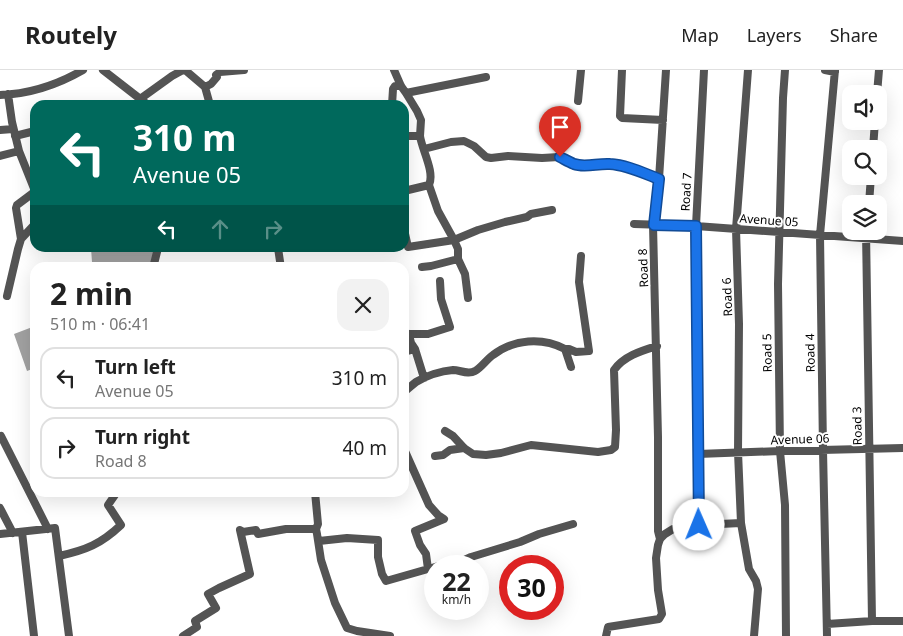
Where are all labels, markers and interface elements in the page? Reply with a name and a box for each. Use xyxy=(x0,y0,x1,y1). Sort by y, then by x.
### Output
text: Routely xyxy=(25,18,117,51)
text: Map xyxy=(681,23,719,47)
text: Layers xyxy=(747,23,802,47)
text: Share xyxy=(830,23,878,47)
map controls xyxy=(842,85,887,240)
button: sound xyxy=(842,85,887,130)
pin xyxy=(539,106,581,157)
icon: arrive xyxy=(546,113,574,141)
text: 310 m xyxy=(133,114,236,161)
icon: left xyxy=(50,120,115,185)
button: search xyxy=(842,140,887,185)
text: Avenue 05 xyxy=(133,159,241,189)
street label: Road 7 xyxy=(676,172,696,212)
button: layers xyxy=(842,195,887,240)
street label: Avenue 05 xyxy=(739,209,799,231)
icon: left xyxy=(153,215,181,243)
icon: ahead xyxy=(206,215,234,243)
icon: right xyxy=(259,215,287,243)
street label: Road 8 xyxy=(634,248,652,288)
text: 2 min xyxy=(50,273,133,314)
street label: Road 6 xyxy=(718,277,736,317)
button: close xyxy=(337,279,389,331)
text: 510 m · 06:41 xyxy=(50,313,150,335)
street label: Road 5 xyxy=(758,333,776,373)
street label: Road 4 xyxy=(801,333,819,373)
text: Turn left xyxy=(95,354,176,380)
icon: left xyxy=(52,364,80,392)
text: 310 m xyxy=(332,365,387,391)
text: Avenue 05 xyxy=(95,380,174,402)
street label: Road 3 xyxy=(848,406,866,446)
text: Turn right xyxy=(95,424,190,450)
street label: Avenue 06 xyxy=(770,429,830,449)
icon: right xyxy=(52,434,80,462)
text: 40 m xyxy=(343,435,387,461)
text: Road 8 xyxy=(95,450,147,472)
position arrow xyxy=(672,498,724,550)
speed limit sign: 30 xyxy=(499,555,564,620)
text: 22 xyxy=(442,564,471,598)
text: km/h xyxy=(442,591,471,608)

